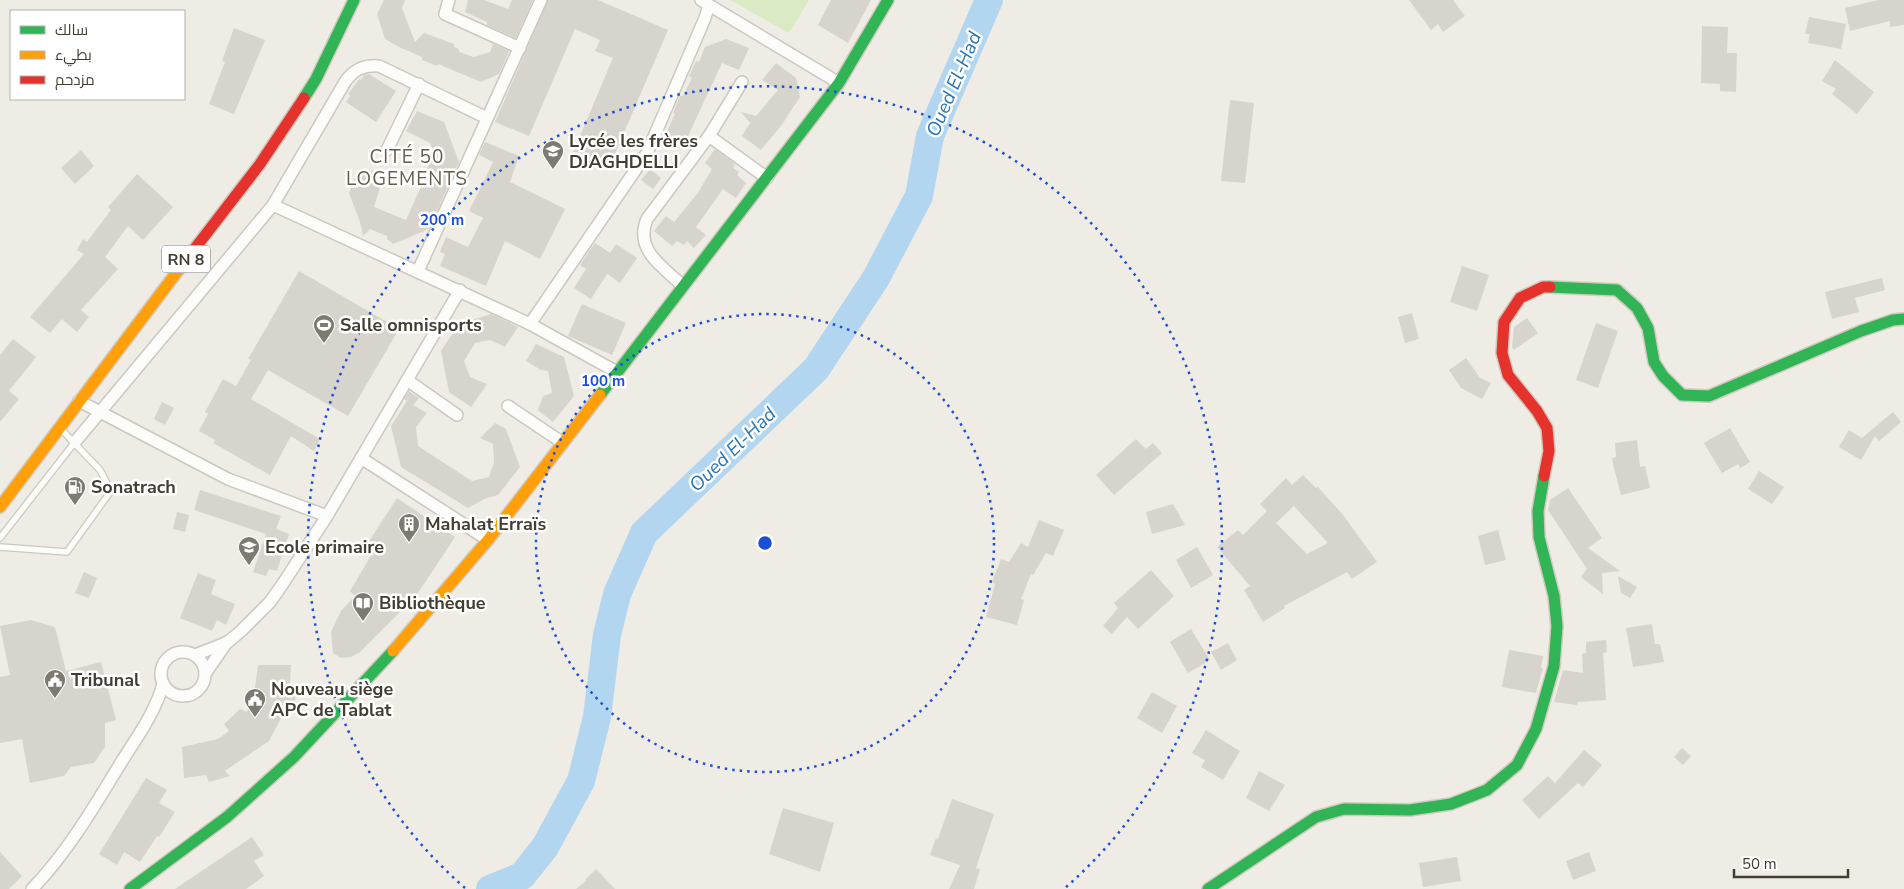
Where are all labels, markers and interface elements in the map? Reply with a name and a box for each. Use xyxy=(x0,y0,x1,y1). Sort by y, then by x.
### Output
legend xyxy=(10,10,185,100)
text: سالك xyxy=(55,20,88,40)
water label: Oued El-Had xyxy=(920,27,988,141)
text: بطيء xyxy=(55,45,92,67)
text: مزدحم xyxy=(55,70,95,90)
place label: Lycée les frères DJAGHDELLI xyxy=(569,129,698,174)
school or university icon: Lycée les frères DJAGHDELLI xyxy=(541,139,565,170)
district label: CITÉ 50 LOGEMENTS xyxy=(346,144,468,192)
text: 200 m xyxy=(420,210,464,230)
road number: RN 8 xyxy=(162,245,210,272)
sports icon: Salle omnisports xyxy=(312,313,336,344)
place label: Salle omnisports xyxy=(340,313,482,337)
text: 100 m xyxy=(581,371,625,391)
water label: Oued El-Had xyxy=(684,401,782,498)
fuel station icon: Sonatrach xyxy=(63,475,87,506)
place label: Sonatrach xyxy=(91,475,176,499)
building icon: Mahalat Erraïs xyxy=(397,512,421,543)
place label: Mahalat Erraïs xyxy=(425,512,546,536)
centre of rings xyxy=(756,534,774,552)
school or university icon: Ecole primaire xyxy=(237,535,261,566)
place label: Ecole primaire xyxy=(265,535,384,559)
library icon: Bibliothèque xyxy=(351,591,375,622)
place label: Bibliothèque xyxy=(379,591,486,615)
public building icon: Tribunal xyxy=(43,668,67,699)
place label: Tribunal xyxy=(71,668,140,692)
place label: Nouveau siège APC de Tablat xyxy=(271,677,393,722)
public building icon: Nouveau siège APC de Tablat xyxy=(243,687,267,718)
scale bar xyxy=(1734,846,1848,878)
text: 50 m xyxy=(1742,854,1777,874)

